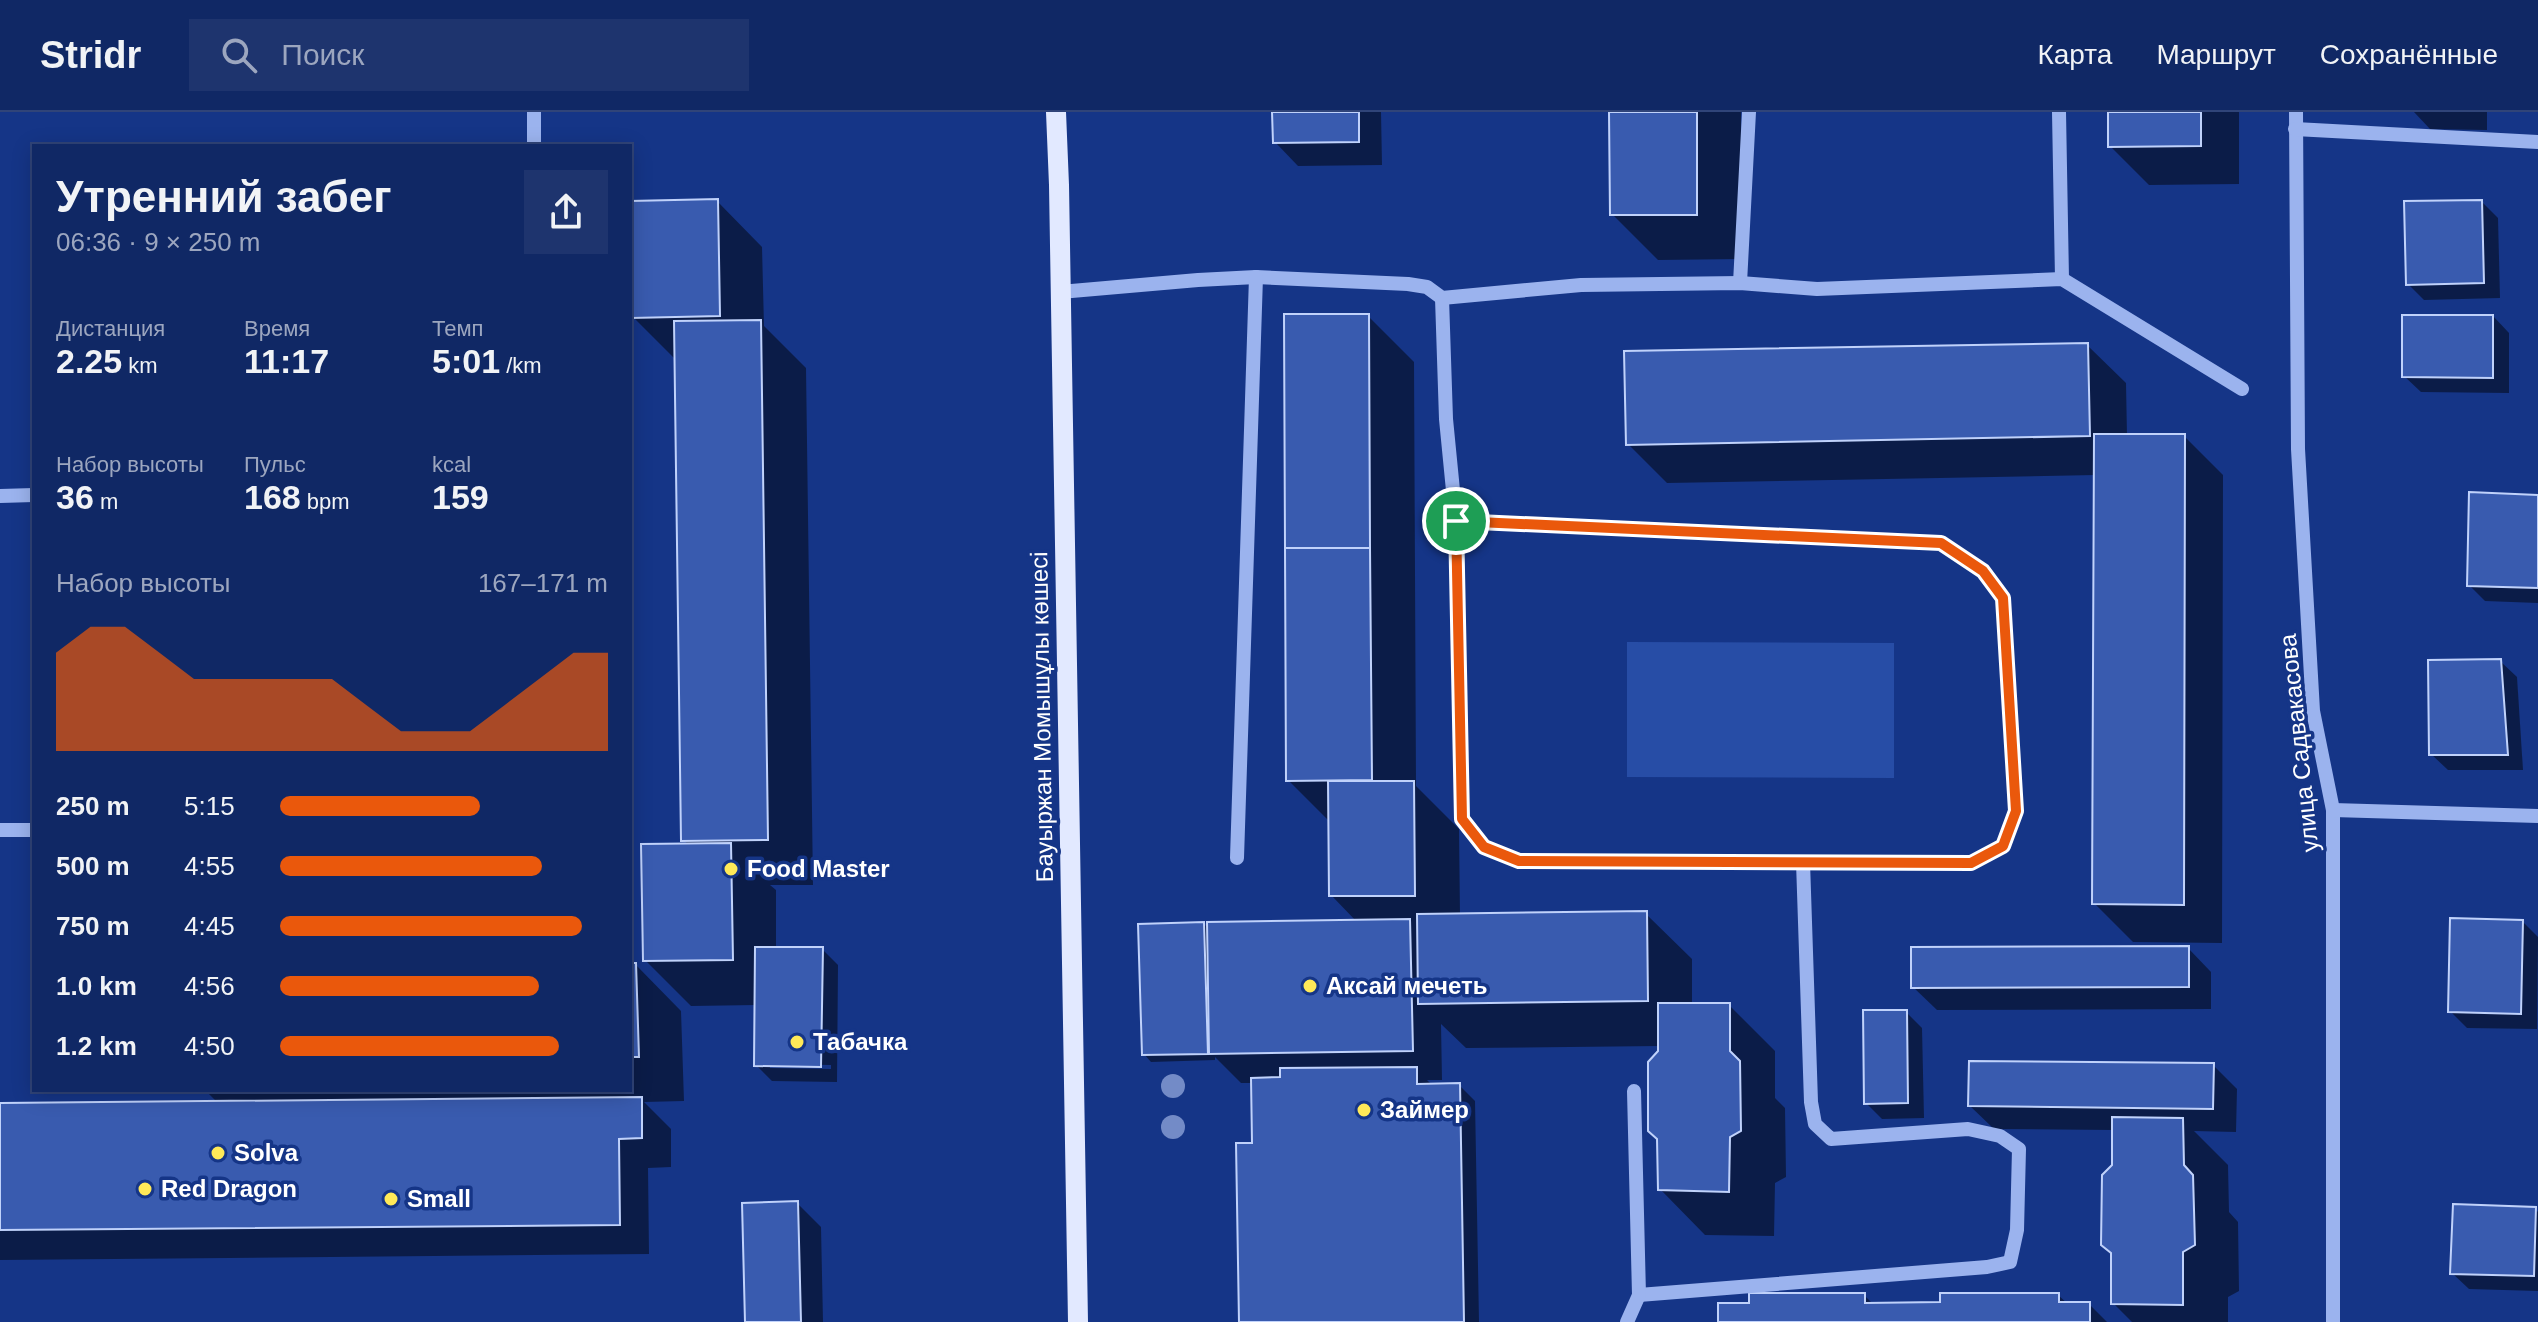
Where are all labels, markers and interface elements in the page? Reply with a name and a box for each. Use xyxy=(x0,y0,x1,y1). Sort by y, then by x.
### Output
search box xyxy=(189,19,749,91)
icon: search xyxy=(217,33,261,77)
text: Stridr xyxy=(40,34,141,76)
text: Поиск xyxy=(281,38,365,71)
text: Карта xyxy=(2037,39,2112,70)
text: Маршрут xyxy=(2156,39,2276,70)
text: Сохранённые xyxy=(2320,39,2498,70)
button: share xyxy=(524,170,608,254)
text: Утренний забег xyxy=(56,172,391,221)
text: 06:36 · 9 × 250 m xyxy=(56,227,261,257)
text: Дистанция xyxy=(56,316,165,341)
text: Время xyxy=(244,316,310,341)
text: Темп xyxy=(432,316,483,341)
text: 2.25 xyxy=(56,342,122,380)
text: 11:17 xyxy=(244,342,329,380)
text: 5:01 xyxy=(432,342,500,380)
text: km xyxy=(122,353,158,378)
text: /km xyxy=(500,353,542,378)
text: Набор высоты xyxy=(56,452,204,477)
text: Пульс xyxy=(244,452,306,477)
text: kcal xyxy=(432,452,471,477)
text: 36 xyxy=(56,478,94,516)
text: 168 xyxy=(244,478,301,516)
text: 159 xyxy=(432,478,489,516)
pin xyxy=(1422,487,1490,555)
text: m xyxy=(94,489,118,514)
text: bpm xyxy=(301,489,350,514)
icon: arrive xyxy=(1434,499,1478,543)
street label: Бауыржан Момышұлы көшесі xyxy=(1025,551,1058,883)
text: Набор высоты xyxy=(56,568,231,598)
text: 167–171 m xyxy=(478,568,608,598)
street label: улица Садвакасова xyxy=(2274,632,2323,853)
text: 250 m xyxy=(56,791,130,821)
text: 5:15 xyxy=(184,791,235,821)
text: 500 m xyxy=(56,851,130,881)
text: 4:55 xyxy=(184,851,235,881)
place label: Food Master xyxy=(747,855,890,882)
marker: Food Master xyxy=(722,860,740,878)
text: 750 m xyxy=(56,911,130,941)
text: 4:45 xyxy=(184,911,235,941)
text: 1.0 km xyxy=(56,971,137,1001)
text: 4:56 xyxy=(184,971,235,1001)
place label: Аксай мечеть xyxy=(1326,972,1487,999)
marker: Аксай мечеть xyxy=(1301,977,1319,995)
place label: Табачка xyxy=(813,1028,908,1055)
text: 1.2 km xyxy=(56,1031,137,1061)
text: 4:50 xyxy=(184,1031,235,1061)
marker: Табачка xyxy=(788,1033,806,1051)
place label: Займер xyxy=(1380,1096,1469,1123)
marker: Займер xyxy=(1355,1101,1373,1119)
place label: Solva xyxy=(234,1139,299,1166)
marker: Solva xyxy=(209,1144,227,1162)
place label: Red Dragon xyxy=(161,1175,297,1202)
marker: Red Dragon xyxy=(136,1180,154,1198)
place label: Small xyxy=(407,1185,471,1212)
marker: Small xyxy=(382,1190,400,1208)

